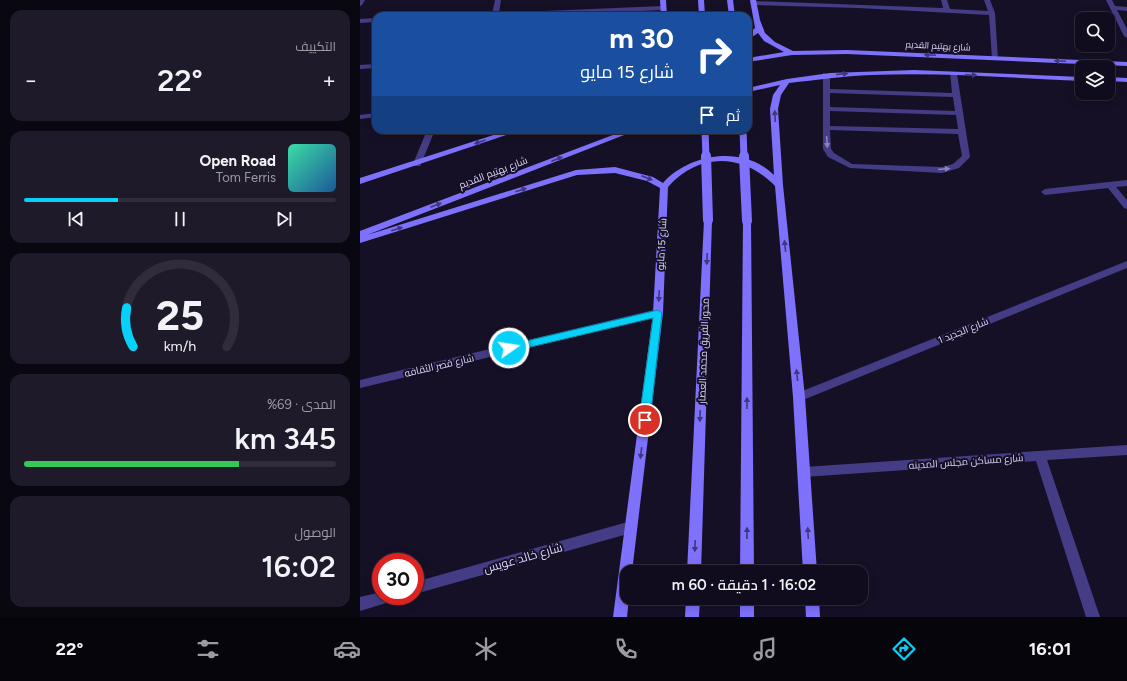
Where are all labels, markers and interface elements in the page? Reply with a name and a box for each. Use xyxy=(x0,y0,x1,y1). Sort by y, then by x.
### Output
map controls xyxy=(1075,12,1115,100)
button: search xyxy=(1075,12,1115,52)
text: 30 m xyxy=(609,21,674,55)
icon: right xyxy=(688,28,740,80)
street label: شارع بهتيم القديم xyxy=(905,38,971,54)
text: التكييف xyxy=(295,39,336,54)
one-way arrow xyxy=(924,52,936,59)
one-way arrow xyxy=(1054,58,1066,65)
button: layers xyxy=(1075,60,1115,100)
text: شارع 15 مايو xyxy=(580,61,674,83)
text: 22° xyxy=(157,62,203,99)
text: − xyxy=(24,67,38,94)
text: + xyxy=(322,67,336,94)
one-way arrow xyxy=(836,70,848,77)
one-way arrow xyxy=(965,71,977,78)
icon: arrive xyxy=(696,104,718,126)
text: ثم xyxy=(726,107,740,125)
one-way arrow xyxy=(771,110,778,122)
one-way arrow xyxy=(823,136,830,148)
one-way arrow xyxy=(473,140,485,146)
text: Open Road xyxy=(199,152,276,170)
street label: شارع بهتيم القديم xyxy=(457,153,530,192)
one-way arrow xyxy=(552,155,564,161)
one-way arrow xyxy=(937,165,950,172)
text: Tom Ferris xyxy=(216,170,276,185)
one-way arrow xyxy=(642,176,654,182)
one-way arrow xyxy=(516,187,528,193)
one-way arrow xyxy=(430,202,442,208)
icon: previous xyxy=(65,208,87,230)
icon: pause xyxy=(169,208,191,230)
icon: next xyxy=(273,208,295,230)
street label: شارع 15 مايو xyxy=(654,218,669,270)
one-way arrow xyxy=(392,226,404,232)
one-way arrow xyxy=(781,240,788,252)
one-way arrow xyxy=(703,253,710,265)
text: 25 xyxy=(156,289,204,339)
one-way arrow xyxy=(655,290,662,302)
street label: محور الفريق محمد العصار xyxy=(695,298,712,405)
street label: شارع الجديد 1 xyxy=(936,314,990,346)
position arrow xyxy=(488,327,530,369)
text: km/h xyxy=(164,336,196,354)
street label: شارع قصر الثقافه xyxy=(403,351,475,380)
one-way arrow xyxy=(794,369,800,381)
one-way arrow xyxy=(744,396,750,409)
text: المدى · 69% xyxy=(267,397,336,412)
pin xyxy=(628,403,662,437)
icon: arrive xyxy=(634,409,656,431)
one-way arrow xyxy=(697,410,704,422)
text: 345 km xyxy=(235,420,336,457)
one-way arrow xyxy=(637,447,644,459)
street label: شارع مساكن مجلس المدينه xyxy=(908,451,1024,472)
text: الوصول xyxy=(295,525,336,540)
one-way arrow xyxy=(744,526,750,539)
one-way arrow xyxy=(804,527,811,539)
street label: شارع خالد عويس xyxy=(482,540,564,577)
one-way arrow xyxy=(692,540,698,553)
text: 16:02 xyxy=(261,548,336,585)
speed limit sign: 30 xyxy=(372,553,424,605)
text: 16:02 · 1 دقيقة · 60 m xyxy=(672,576,816,594)
icon: filters xyxy=(194,635,222,663)
icon: car xyxy=(333,635,361,663)
icon: climate xyxy=(472,635,500,663)
icon: phone xyxy=(612,635,640,663)
icon: music xyxy=(751,635,779,663)
icon: directions xyxy=(890,635,918,663)
text: 22° xyxy=(56,638,83,660)
text: 16:01 xyxy=(1029,638,1071,660)

